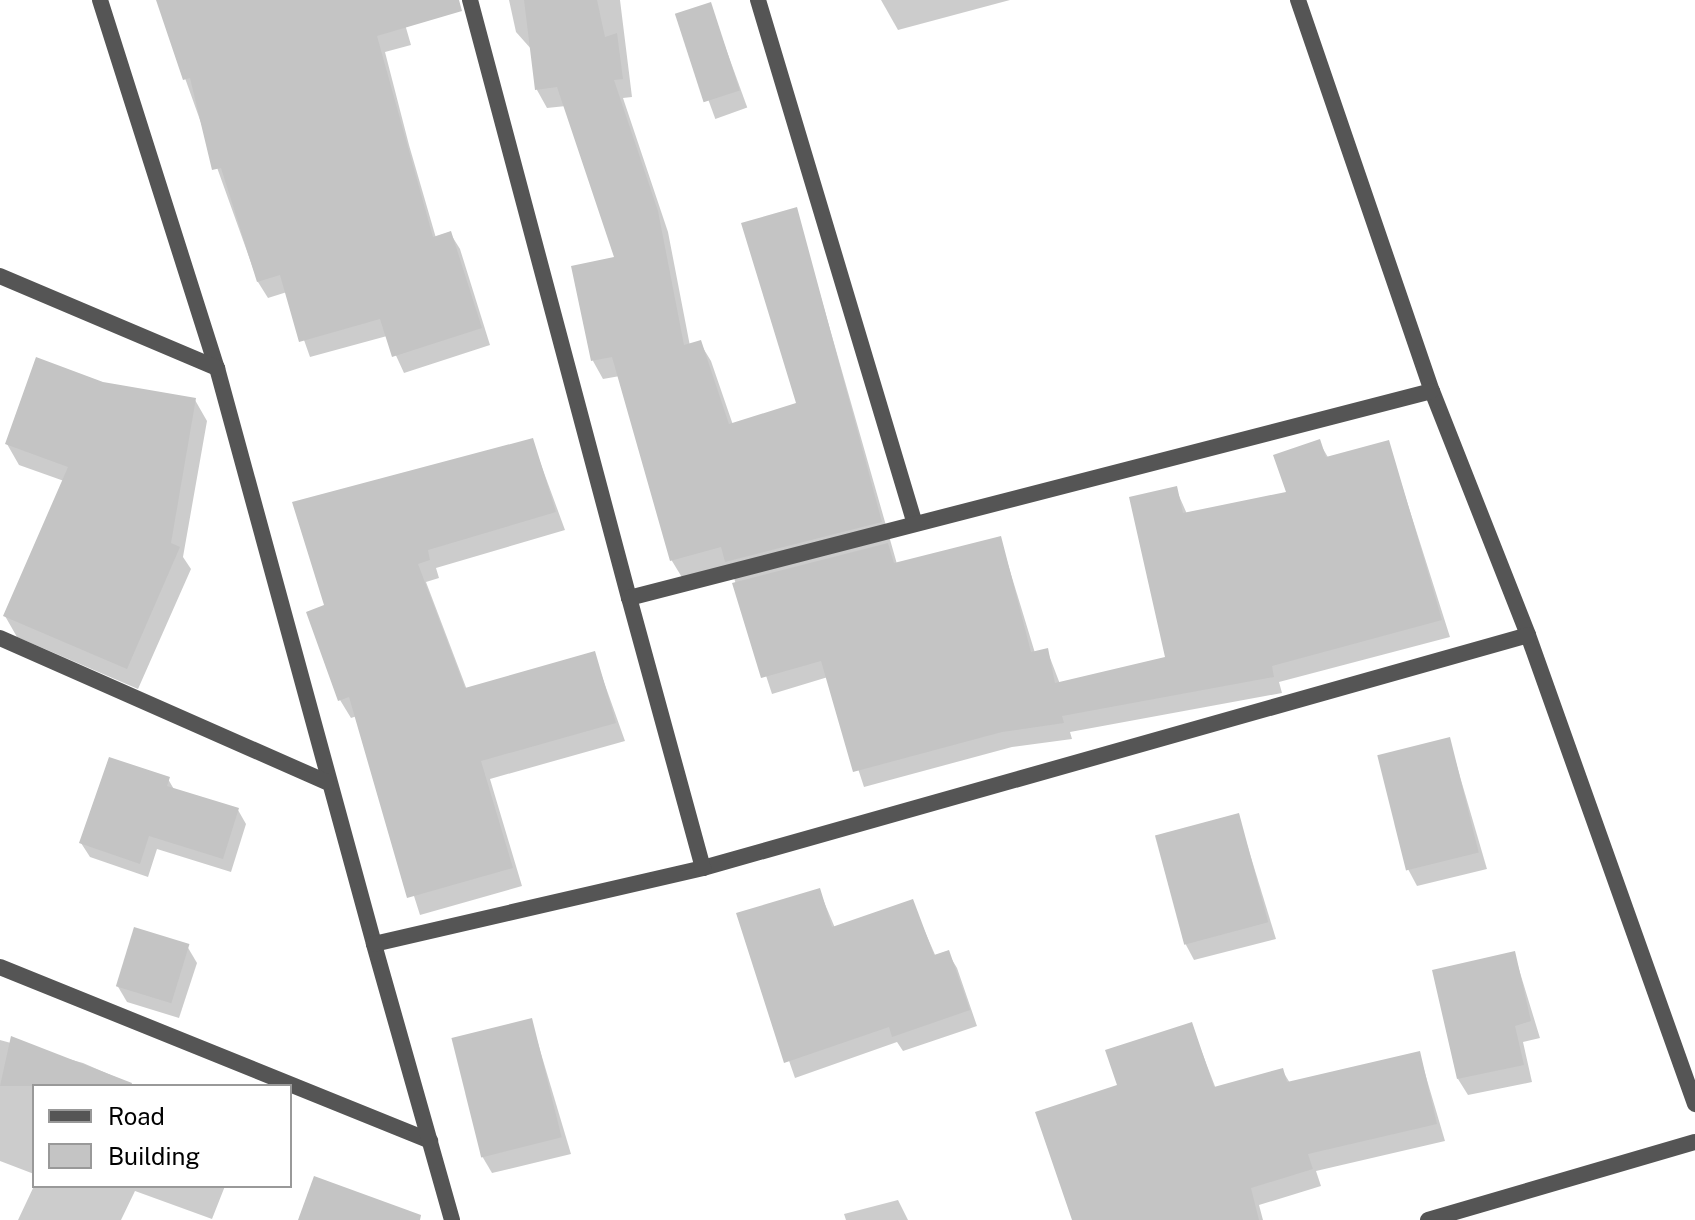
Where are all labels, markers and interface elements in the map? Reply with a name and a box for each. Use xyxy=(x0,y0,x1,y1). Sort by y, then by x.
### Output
legend xyxy=(32,1084,292,1188)
text: Road xyxy=(108,1102,165,1130)
text: Building xyxy=(108,1142,200,1170)

